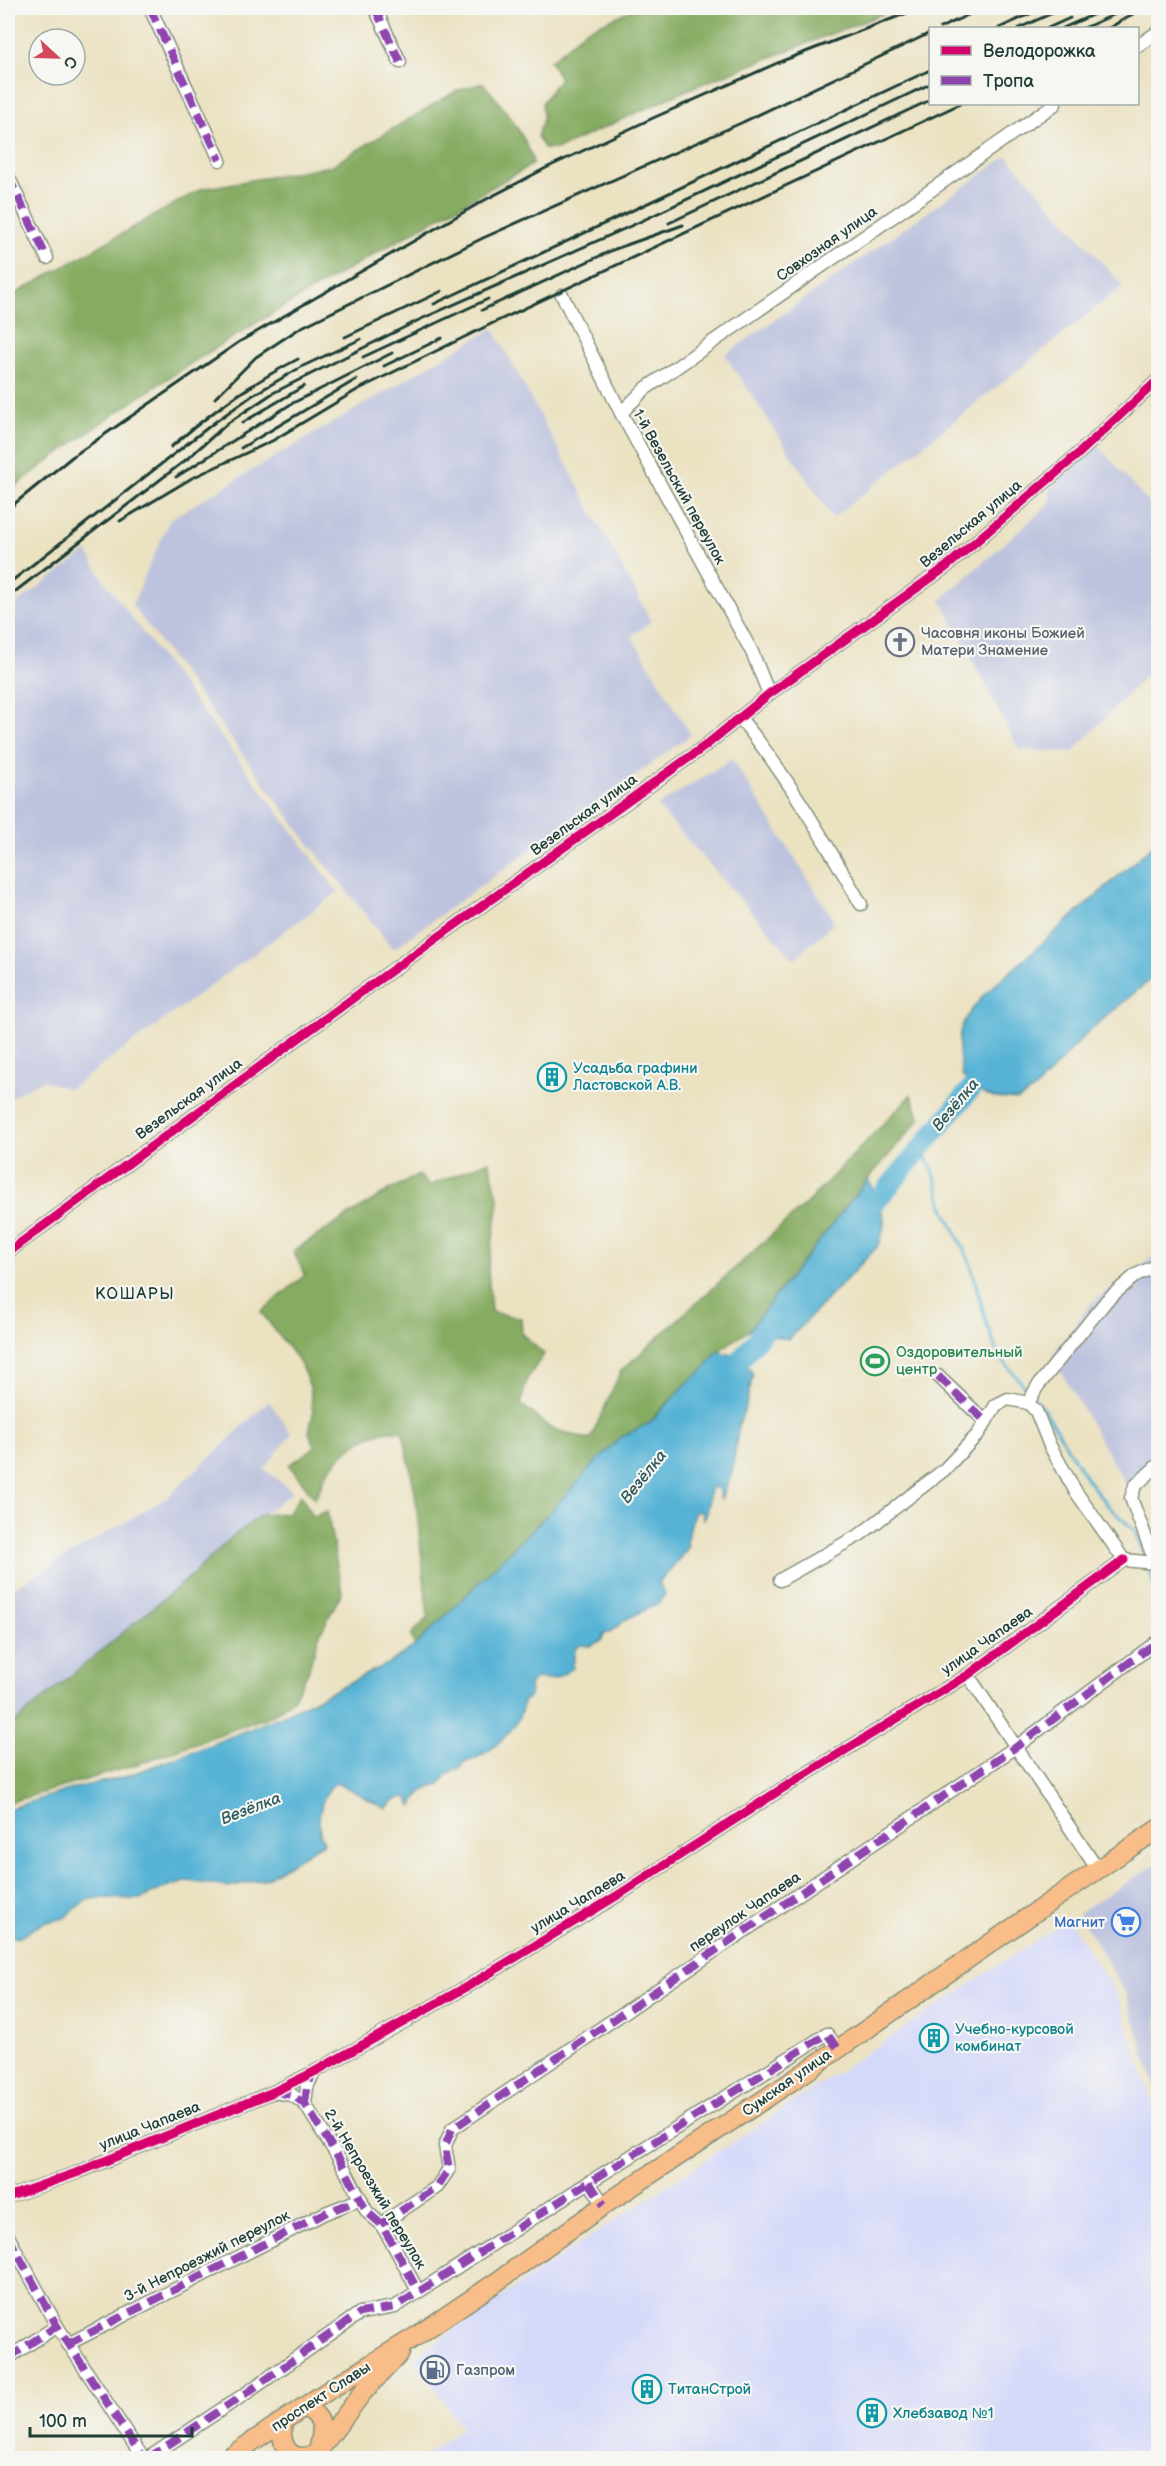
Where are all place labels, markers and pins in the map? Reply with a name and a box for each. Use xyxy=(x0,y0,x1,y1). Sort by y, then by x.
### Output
place label: Часовня иконы Божией Матери Знамение xyxy=(921,624,1085,660)
church icon: Часовня иконы Божией Матери Знамение xyxy=(884,626,916,658)
place label: Усадьба графини Ластовской А.В. xyxy=(572,1059,698,1095)
building icon: Усадьба графини Ластовской А.В. xyxy=(536,1061,568,1093)
place label: Оздоровительный центр xyxy=(896,1343,1023,1379)
sports icon: Оздоровительный центр xyxy=(859,1345,891,1377)
supermarket icon: Магнит xyxy=(1110,1906,1142,1938)
place label: Магнит xyxy=(1054,1913,1105,1932)
place label: Учебно-курсовой комбинат xyxy=(955,2020,1074,2056)
building icon: Учебно-курсовой комбинат xyxy=(918,2022,950,2054)
fuel station icon: Газпром xyxy=(419,2354,451,2386)
place label: Газпром xyxy=(456,2361,515,2380)
building icon: ТитанСтрой xyxy=(631,2373,663,2405)
place label: ТитанСтрой xyxy=(668,2380,751,2399)
building icon: Хлебзавод №1 xyxy=(856,2397,888,2429)
place label: Хлебзавод №1 xyxy=(893,2404,994,2423)

